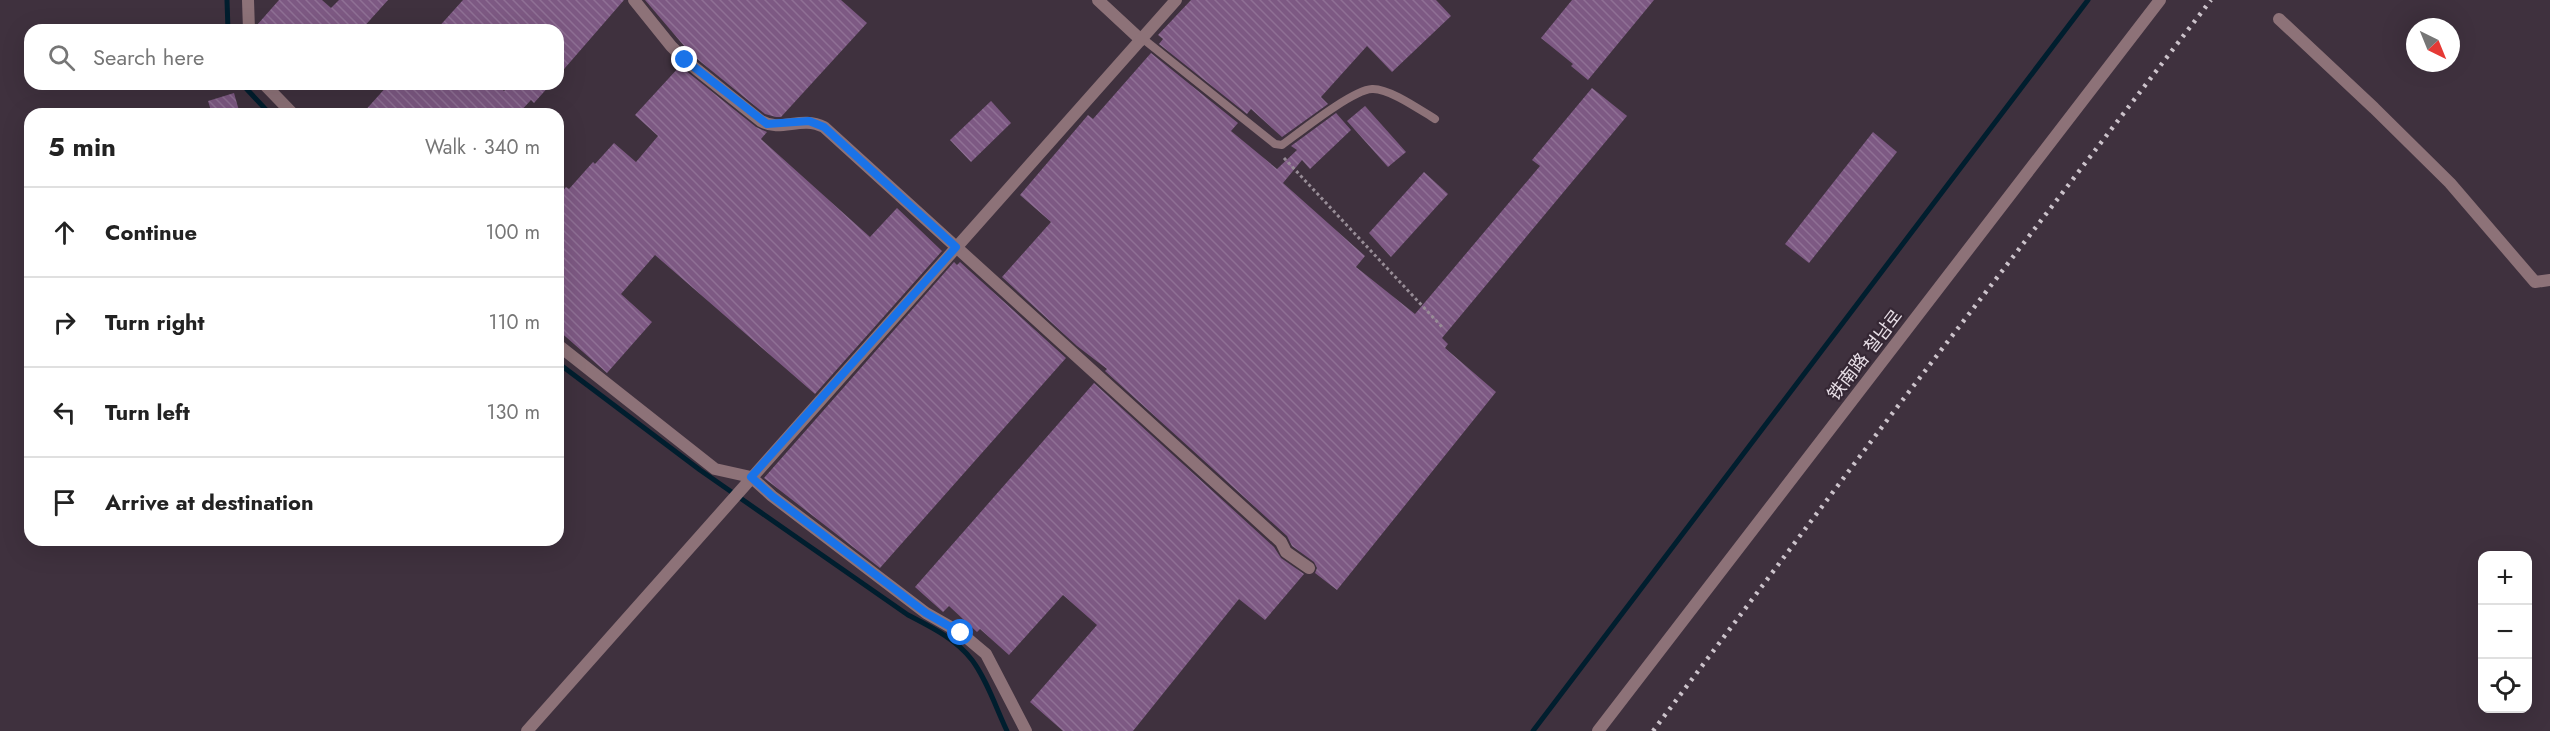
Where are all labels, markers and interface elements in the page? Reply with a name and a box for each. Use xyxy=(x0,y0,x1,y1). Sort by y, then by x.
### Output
north arrow xyxy=(2406,18,2460,72)
search box xyxy=(24,24,564,90)
icon: search xyxy=(45,41,78,74)
text: Search here xyxy=(93,41,204,73)
route end xyxy=(671,46,697,72)
text: 5 min xyxy=(48,128,116,166)
text: Walk · 340 m xyxy=(425,133,540,162)
icon: ahead xyxy=(48,216,81,249)
text: Continue xyxy=(105,216,197,248)
text: 100 m xyxy=(485,218,540,247)
street label: 铁南路 철남로 xyxy=(1821,304,1909,406)
icon: right xyxy=(48,306,81,339)
text: Turn right xyxy=(105,306,205,338)
text: 110 m xyxy=(488,308,540,337)
icon: left xyxy=(48,396,81,429)
text: Turn left xyxy=(105,396,190,428)
text: 130 m xyxy=(486,398,540,427)
icon: arrive xyxy=(48,486,81,519)
text: Arrive at destination xyxy=(105,486,314,518)
map controls xyxy=(2478,551,2532,713)
button: + xyxy=(2478,551,2532,605)
button: − xyxy=(2478,605,2532,659)
route start xyxy=(947,619,973,645)
button: locate xyxy=(2478,659,2532,713)

